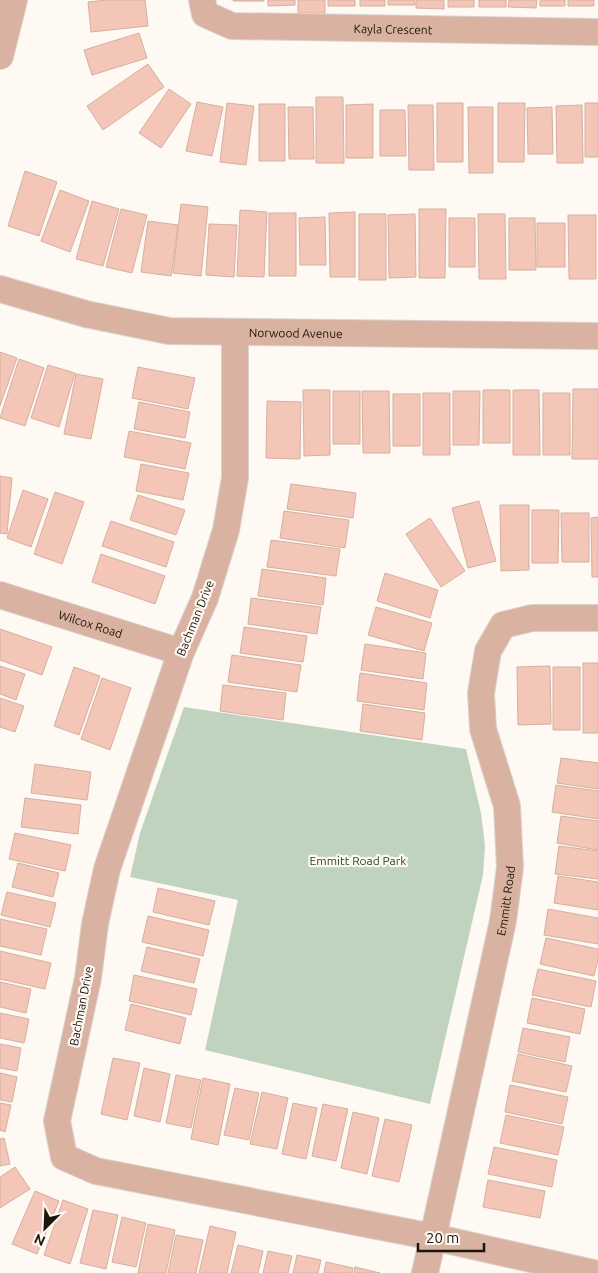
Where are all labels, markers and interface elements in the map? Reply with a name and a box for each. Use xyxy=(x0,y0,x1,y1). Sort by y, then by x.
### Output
street label: Kayla Crescent xyxy=(354,21,433,36)
street label: Norwood Avenue xyxy=(249,325,343,340)
street label: Bachman Drive xyxy=(174,578,216,658)
street label: Wilcox Road xyxy=(57,607,124,640)
park label: Emmitt Road Park xyxy=(310,854,406,867)
street label: Emmitt Road xyxy=(493,865,517,937)
street label: Bachman Drive xyxy=(67,965,95,1047)
north arrow xyxy=(20,1203,70,1253)
scale bar xyxy=(418,1220,484,1252)
text: 20 m xyxy=(426,1229,459,1246)
text: N xyxy=(32,1230,48,1249)

